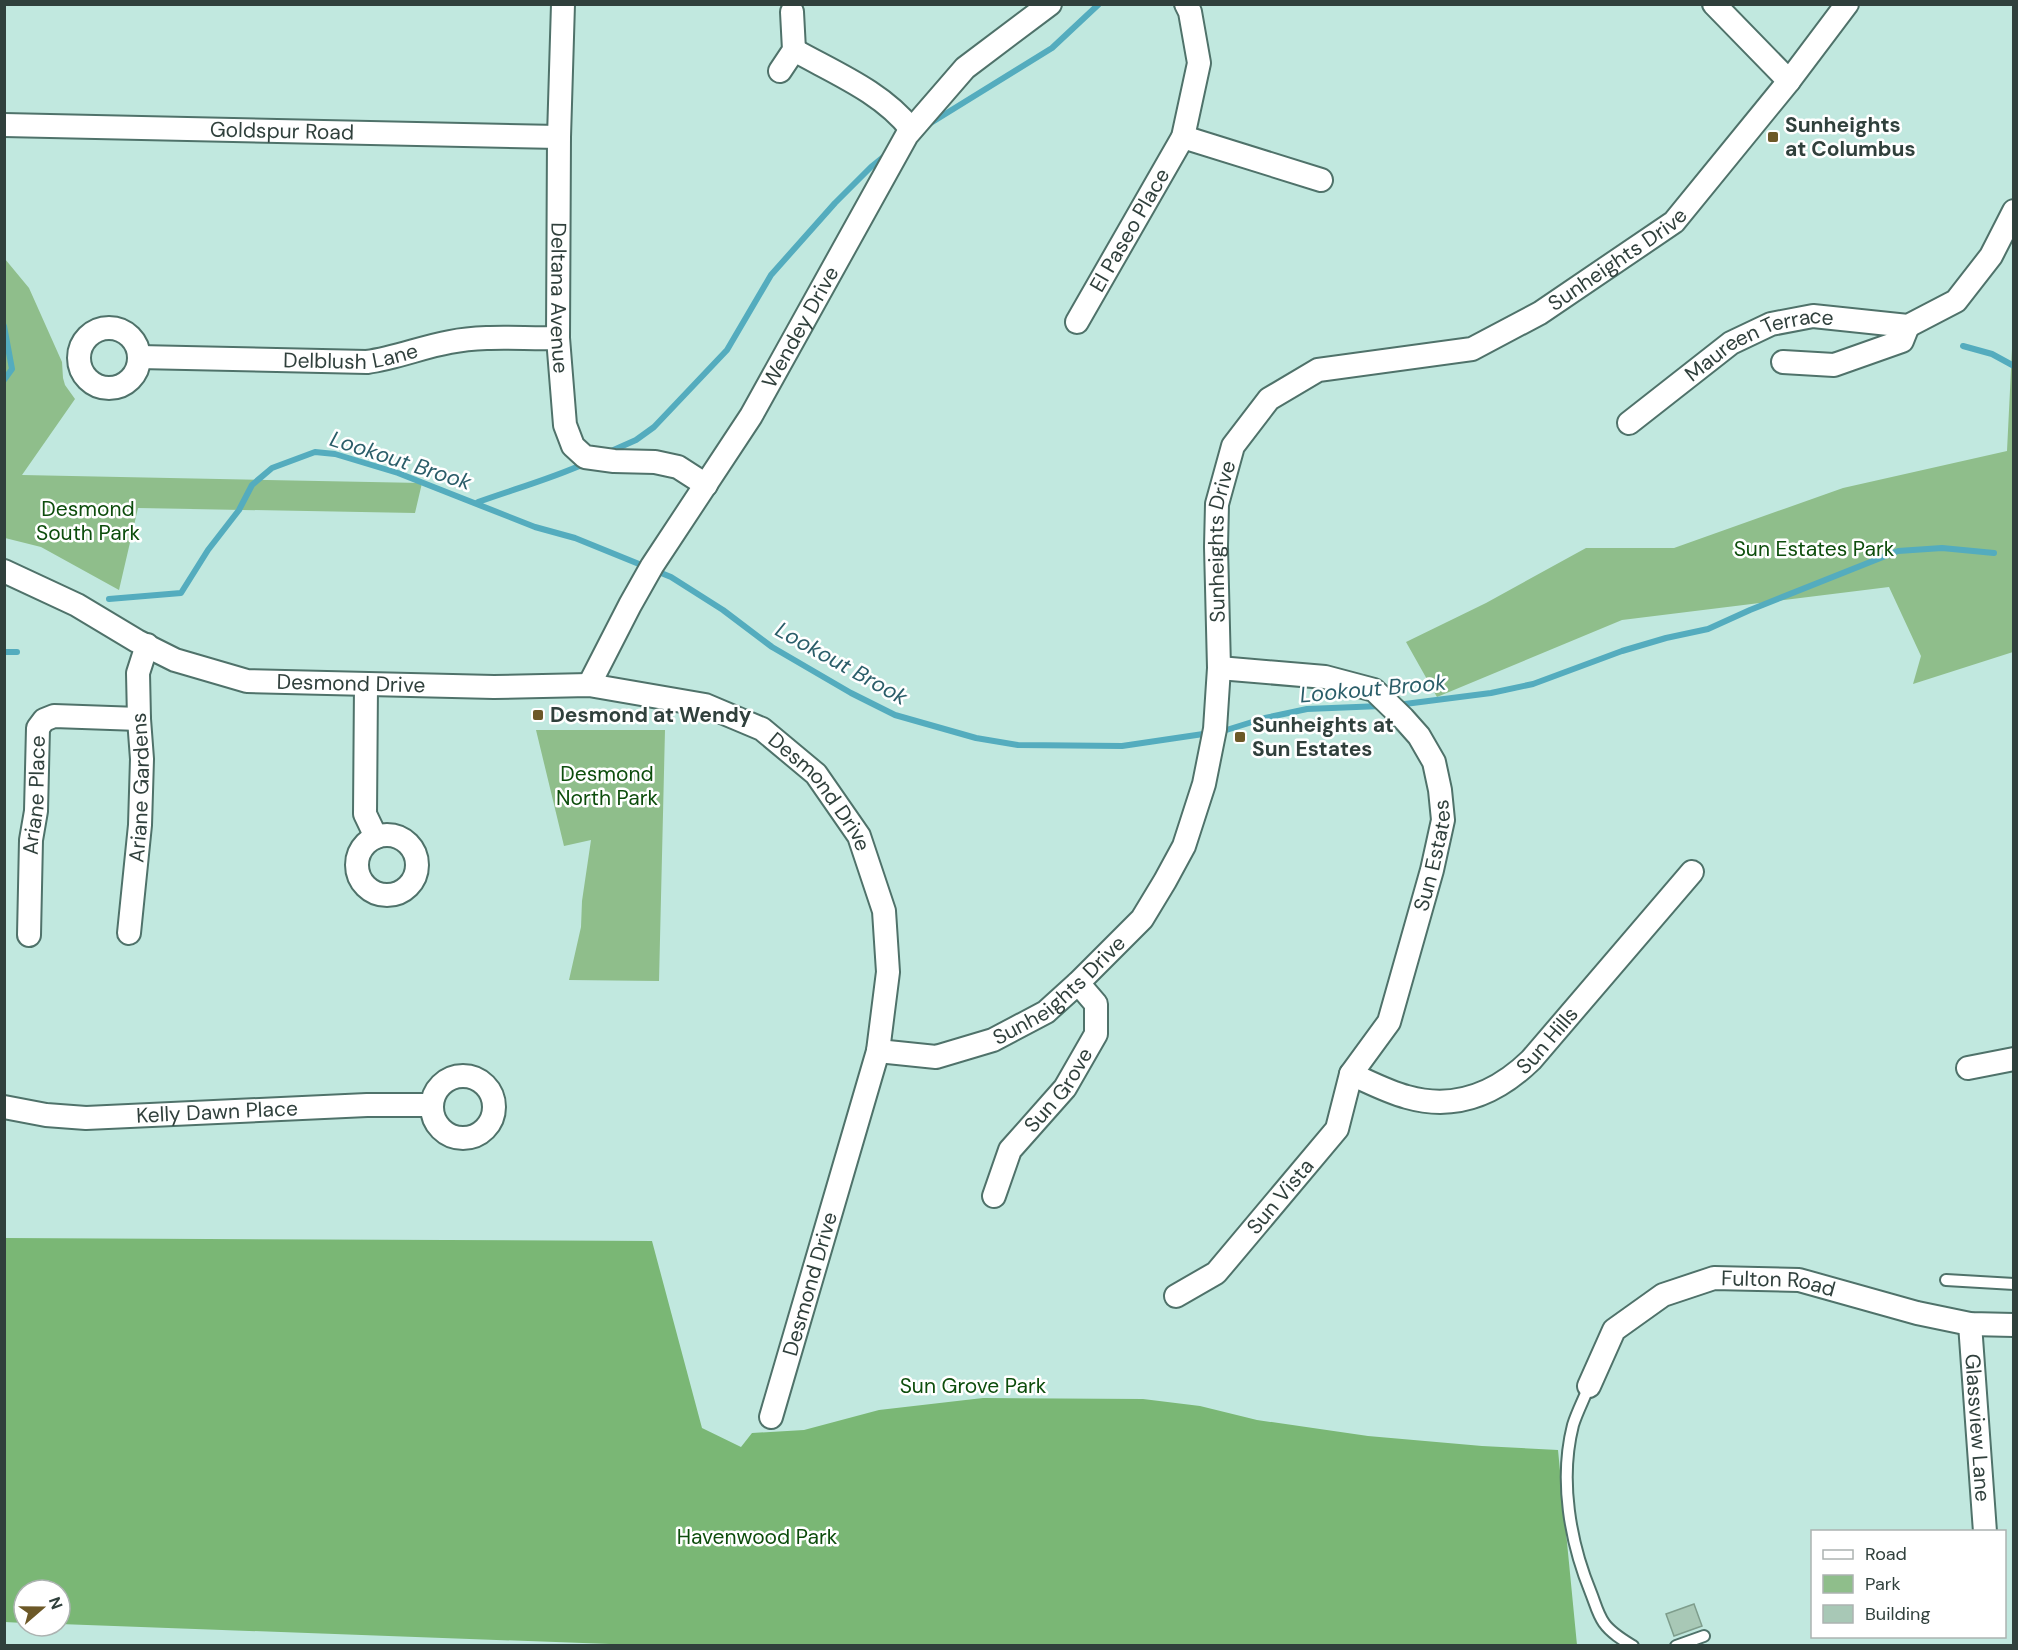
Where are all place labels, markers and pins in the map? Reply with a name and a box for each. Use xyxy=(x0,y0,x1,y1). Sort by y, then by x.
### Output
place label: Sunheights at Columbus xyxy=(1785,111,1916,163)
marker: Sunheights at Columbus xyxy=(1766,130,1780,144)
place label: Desmond at Wendy xyxy=(550,701,752,729)
marker: Desmond at Wendy xyxy=(531,708,545,722)
place label: Sunheights at Sun Estates xyxy=(1252,711,1394,763)
marker: Sunheights at Sun Estates xyxy=(1233,730,1247,744)

